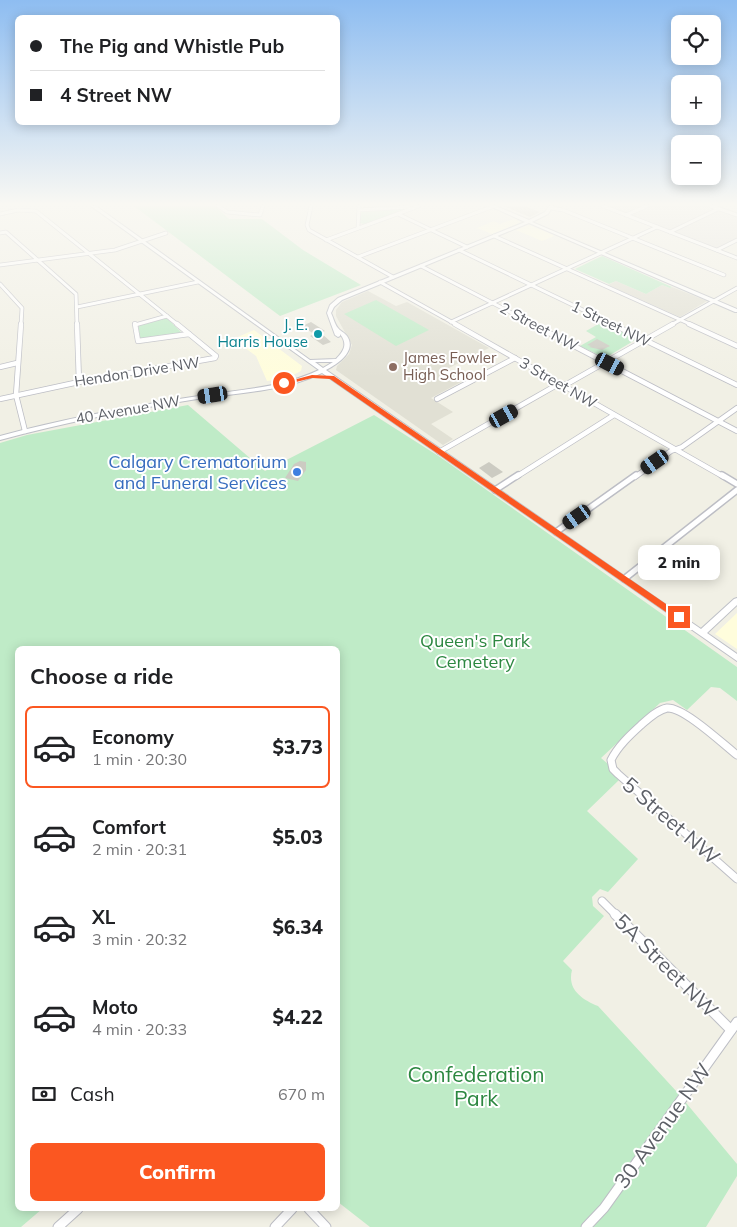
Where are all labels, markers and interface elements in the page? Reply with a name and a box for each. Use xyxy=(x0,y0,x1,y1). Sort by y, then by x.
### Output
map controls xyxy=(671,15,721,185)
button: locate xyxy=(671,15,721,65)
text: The Pig and Whistle Pub xyxy=(60,34,284,58)
button: + xyxy=(671,75,721,125)
text: 4 Street NW xyxy=(60,83,172,107)
button: − xyxy=(671,135,721,185)
street label: 1 Street NW xyxy=(568,296,654,351)
street label: 2 Street NW xyxy=(497,298,582,355)
place label: J. E. Harris House xyxy=(217,315,308,351)
marker: J. E. Harris House xyxy=(312,328,324,340)
place label: James Fowler High School xyxy=(403,348,497,384)
car xyxy=(593,351,626,377)
street label: Hendon Drive NW xyxy=(73,352,201,391)
street label: 3 Street NW xyxy=(516,353,601,413)
marker: James Fowler High School xyxy=(387,361,399,373)
route start xyxy=(273,372,295,394)
car xyxy=(197,385,228,405)
street label: 40 Avenue NW xyxy=(74,391,182,428)
car xyxy=(487,402,520,430)
car xyxy=(638,447,671,477)
place label: Calgary Crematorium and Funeral Services xyxy=(108,450,287,494)
marker: Calgary Crematorium and Funeral Services xyxy=(291,466,303,478)
car xyxy=(560,502,593,532)
callout: 2 min xyxy=(638,544,720,580)
text: 2 min xyxy=(658,552,700,572)
route end xyxy=(668,606,690,628)
park label: Queen's Park Cemetery xyxy=(420,629,531,673)
text: Choose a ride xyxy=(30,662,173,690)
icon: car xyxy=(32,725,77,770)
text: Economy xyxy=(92,725,174,749)
text: $3.73 xyxy=(272,735,323,759)
text: 1 min · 20:30 xyxy=(92,749,187,769)
street label: 5 Street NW xyxy=(618,771,726,870)
icon: car xyxy=(32,815,77,860)
text: Comfort xyxy=(92,815,166,839)
text: $5.03 xyxy=(272,825,323,849)
text: 2 min · 20:31 xyxy=(92,839,187,859)
icon: car xyxy=(32,905,77,950)
text: XL xyxy=(92,905,115,929)
street label: 5A Street NW xyxy=(609,908,724,1023)
text: $6.34 xyxy=(272,915,323,939)
text: 3 min · 20:32 xyxy=(92,929,187,949)
icon: car xyxy=(32,995,77,1040)
text: Moto xyxy=(92,995,138,1019)
text: $4.22 xyxy=(272,1005,323,1029)
text: 4 min · 20:33 xyxy=(92,1019,187,1039)
street label: 30 Avenue NW xyxy=(608,1058,716,1193)
park label: Confederation Park xyxy=(408,1061,544,1111)
icon: cash xyxy=(30,1080,58,1108)
text: Cash xyxy=(70,1082,115,1106)
text: 670 m xyxy=(278,1084,325,1104)
button: Confirm xyxy=(30,1143,325,1201)

